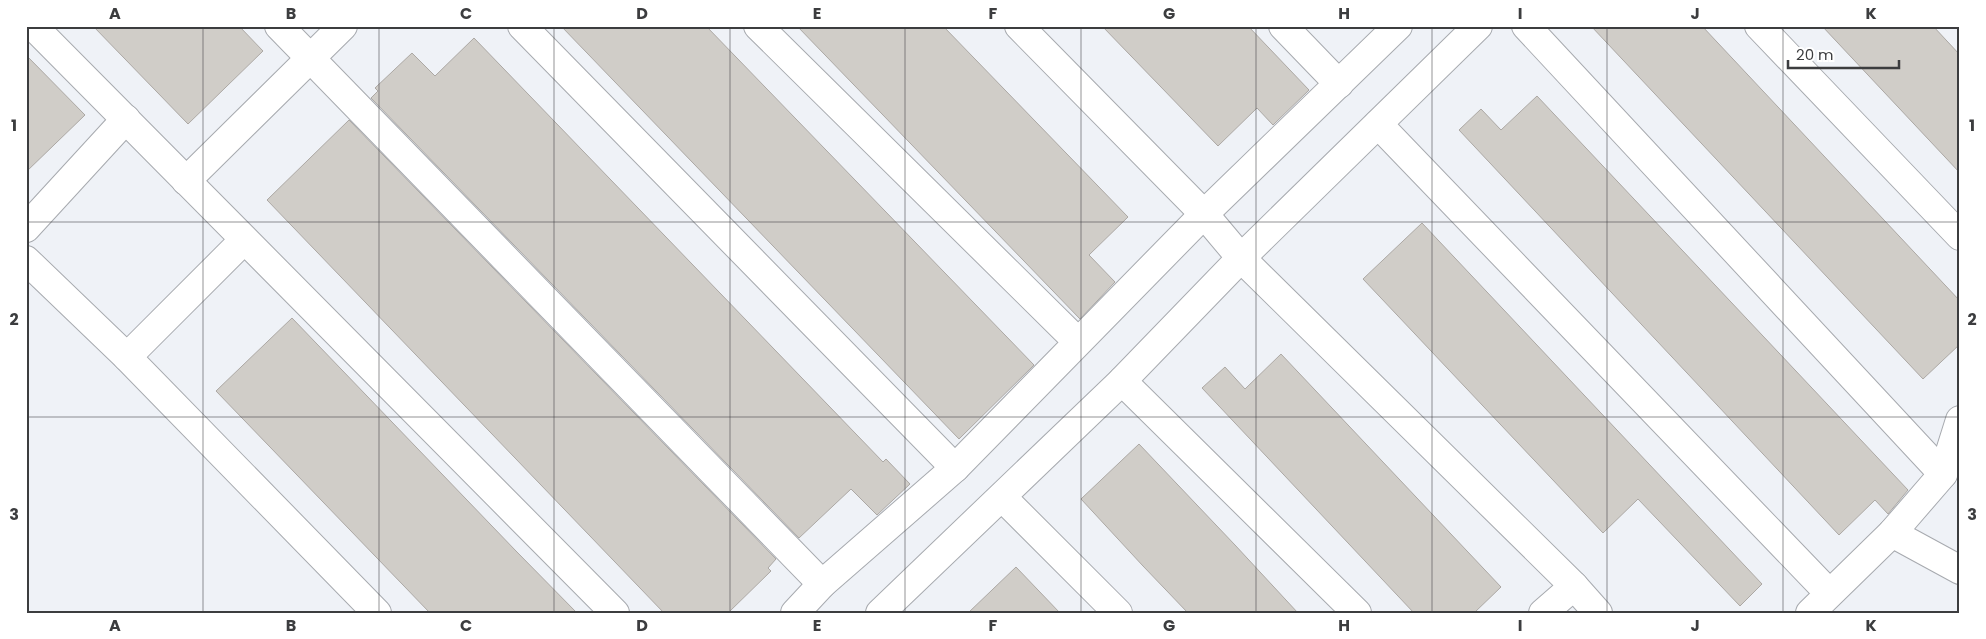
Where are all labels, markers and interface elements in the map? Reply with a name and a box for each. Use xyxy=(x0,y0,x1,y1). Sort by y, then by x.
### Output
text: A xyxy=(109,2,121,25)
text: B xyxy=(286,2,296,25)
text: C xyxy=(460,2,472,25)
text: D xyxy=(636,2,648,25)
text: E xyxy=(813,2,821,25)
text: F xyxy=(989,2,998,25)
text: G xyxy=(1163,2,1175,25)
text: H xyxy=(1338,2,1350,25)
text: I xyxy=(1518,2,1522,25)
text: J xyxy=(1690,2,1700,25)
text: K xyxy=(1865,2,1877,25)
scale bar xyxy=(1788,38,1900,70)
text: 20 m xyxy=(1796,44,1834,65)
text: 1 xyxy=(11,114,17,137)
text: 1 xyxy=(1969,114,1975,137)
text: 2 xyxy=(9,308,19,331)
text: 2 xyxy=(1967,308,1977,331)
text: 3 xyxy=(9,503,19,526)
text: 3 xyxy=(1967,503,1977,526)
text: A xyxy=(109,614,121,637)
text: B xyxy=(286,614,296,637)
text: C xyxy=(460,614,472,637)
text: D xyxy=(636,614,648,637)
text: E xyxy=(813,614,821,637)
text: F xyxy=(989,614,998,637)
text: G xyxy=(1163,614,1175,637)
text: H xyxy=(1338,614,1350,637)
text: I xyxy=(1518,614,1522,637)
text: J xyxy=(1690,614,1700,637)
text: K xyxy=(1865,614,1877,637)

